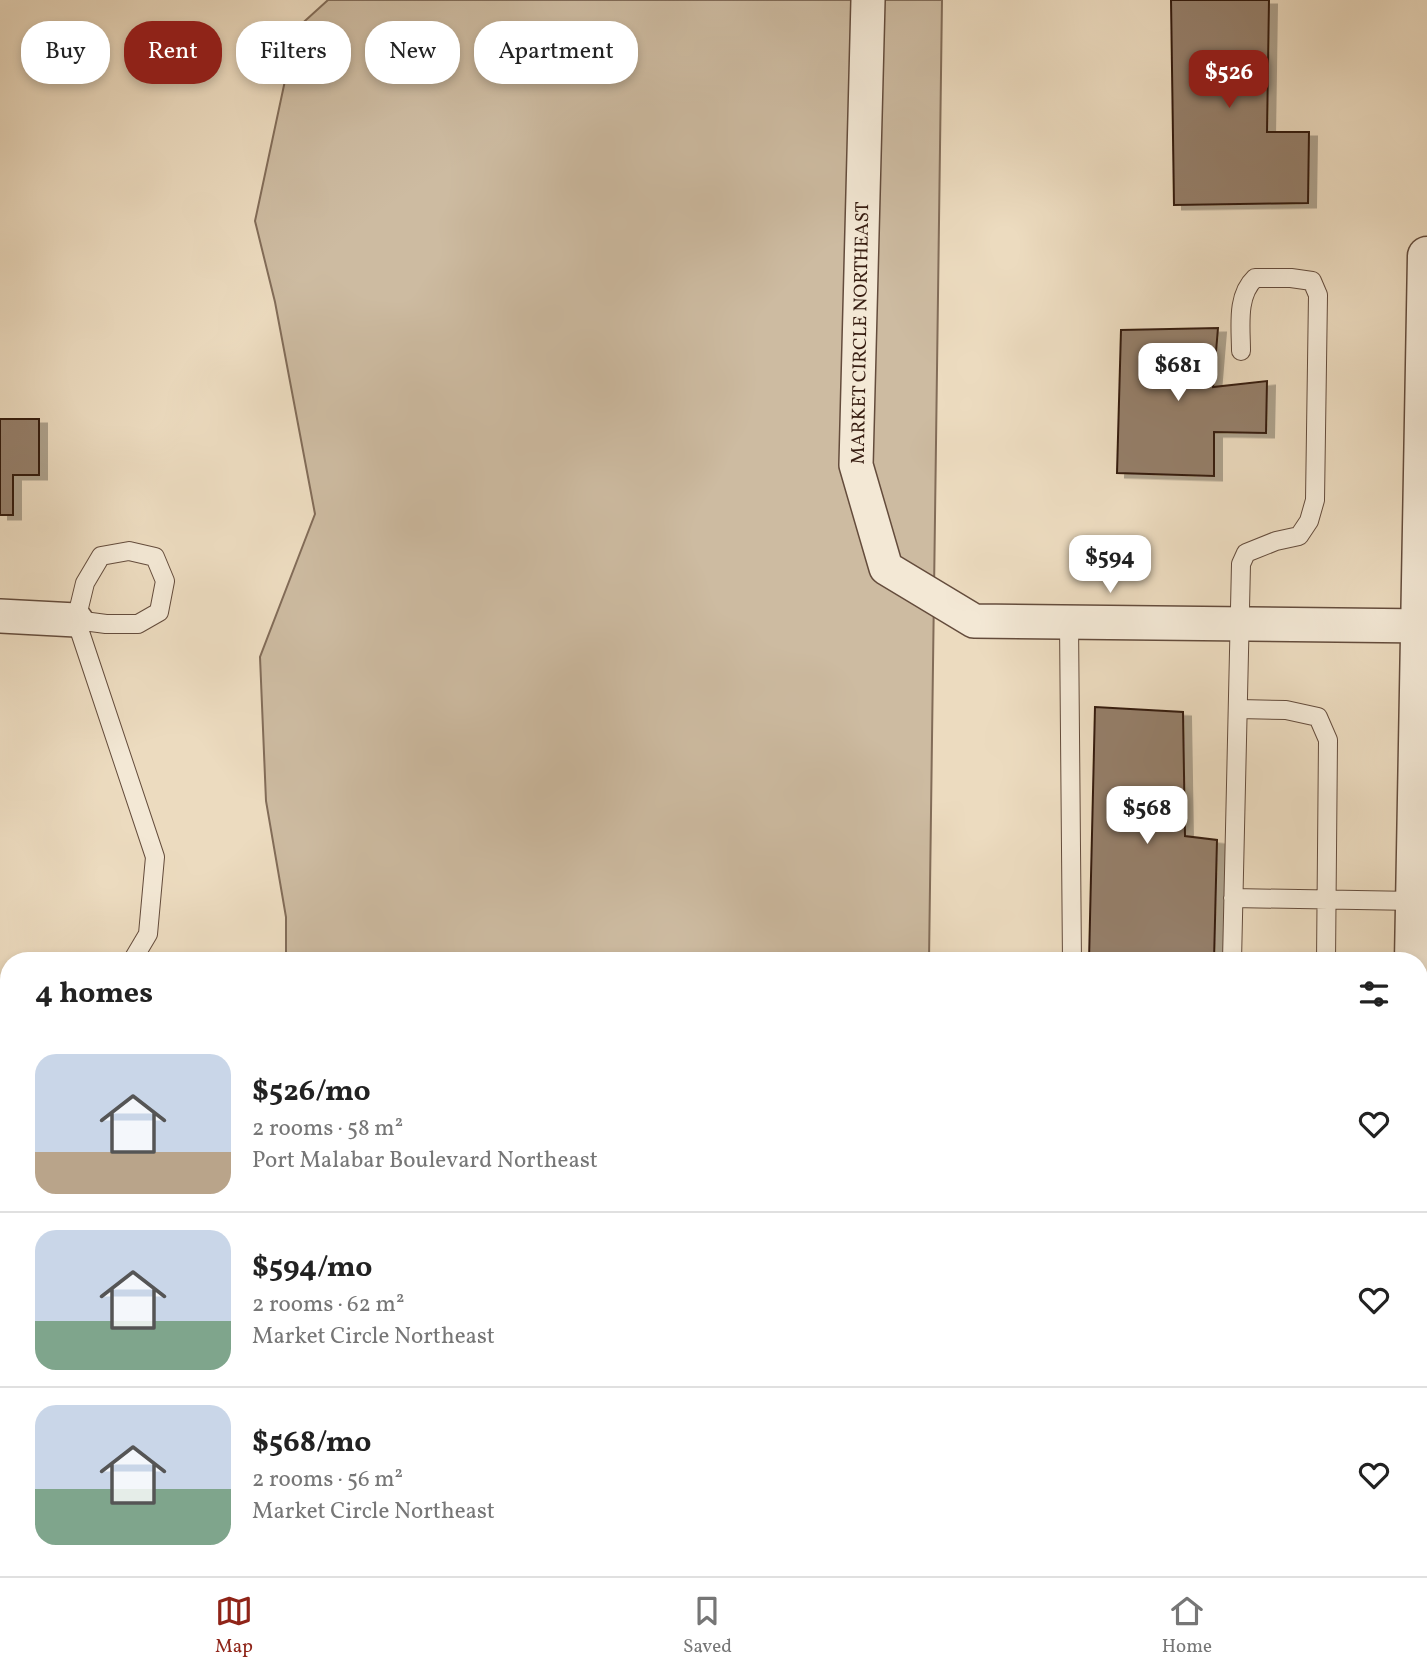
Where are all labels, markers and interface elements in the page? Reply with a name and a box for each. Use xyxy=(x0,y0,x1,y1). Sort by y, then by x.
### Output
chip: Buy xyxy=(21,21,110,84)
chip: Rent xyxy=(124,21,222,84)
chip: Filters xyxy=(236,21,351,84)
chip: New xyxy=(365,21,460,84)
chip: Apartment xyxy=(474,21,638,84)
pin: $526 xyxy=(1188,50,1270,110)
text: $526 xyxy=(1205,57,1253,89)
street label: MARKET CIRCLE NORTHEAST xyxy=(846,201,876,465)
pin: $681 xyxy=(1137,344,1219,403)
text: $681 xyxy=(1154,350,1202,382)
pin: $594 xyxy=(1069,536,1151,595)
text: $594 xyxy=(1085,542,1135,574)
pin: $568 xyxy=(1106,786,1188,846)
text: $568 xyxy=(1122,793,1172,825)
text: 4 homes xyxy=(35,973,153,1015)
icon: filters xyxy=(1355,975,1393,1013)
text: $526/mo xyxy=(252,1071,371,1113)
icon: home xyxy=(91,1082,175,1166)
icon: heart xyxy=(1355,1105,1393,1143)
text: 2 rooms · 58 m² xyxy=(252,1113,403,1145)
text: Port Malabar Boulevard Northeast xyxy=(252,1145,598,1177)
text: $594/mo xyxy=(252,1247,373,1289)
icon: home xyxy=(91,1258,175,1342)
icon: heart xyxy=(1355,1281,1393,1319)
text: 2 rooms · 62 m² xyxy=(252,1289,404,1321)
text: Market Circle Northeast xyxy=(252,1321,495,1353)
text: $568/mo xyxy=(252,1422,371,1464)
icon: home xyxy=(91,1433,175,1517)
icon: heart xyxy=(1355,1456,1393,1494)
text: 2 rooms · 56 m² xyxy=(252,1464,403,1496)
text: Market Circle Northeast xyxy=(252,1496,495,1528)
tab: Map xyxy=(215,1592,253,1660)
tab: Saved xyxy=(683,1592,732,1660)
tab: Home xyxy=(1162,1592,1212,1660)

